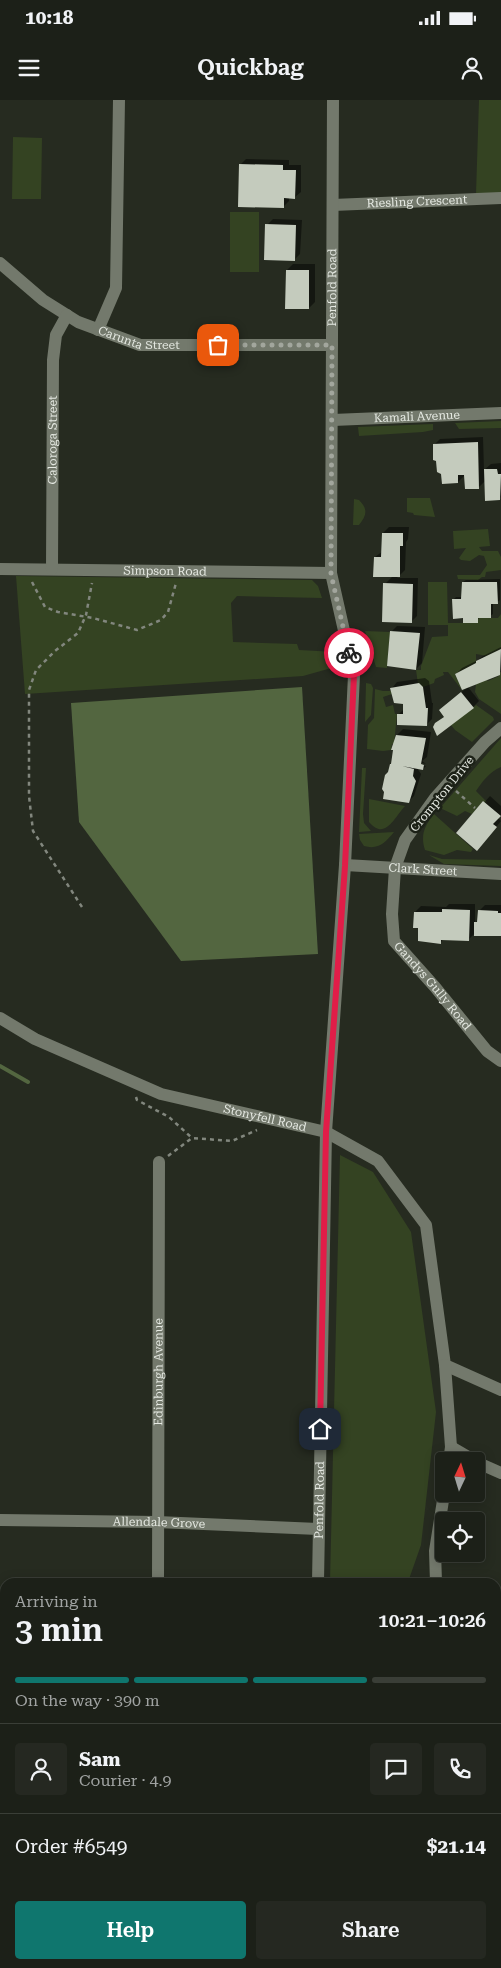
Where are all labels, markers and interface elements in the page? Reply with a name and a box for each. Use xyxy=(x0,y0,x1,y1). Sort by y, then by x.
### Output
text: 10:18 xyxy=(25,6,74,29)
icon: menu xyxy=(15,54,43,82)
icon: person xyxy=(458,54,486,82)
text: Quickbag xyxy=(197,55,304,80)
street label: Riesling Crescent xyxy=(366,192,468,211)
street label: Penfold Road xyxy=(325,248,339,326)
street label: Carunta Street xyxy=(96,323,180,352)
pin xyxy=(197,324,239,366)
icon: bag xyxy=(204,331,232,359)
street label: Caloroga Street xyxy=(45,395,60,485)
street label: Kamali Avenue xyxy=(374,408,461,425)
street label: Simpson Road xyxy=(123,563,207,579)
courier xyxy=(324,628,374,678)
icon: bike xyxy=(335,639,363,667)
street label: Crompton Drive xyxy=(407,753,477,835)
street label: Clark Street xyxy=(388,861,458,878)
street label: Gandys Gully Road xyxy=(391,939,474,1033)
street label: Stonyfell Road xyxy=(222,1102,308,1134)
street label: Edinburgh Avenue xyxy=(151,1318,166,1426)
pin xyxy=(299,1408,341,1450)
icon: home xyxy=(306,1415,334,1443)
north arrow xyxy=(435,1452,485,1502)
map controls xyxy=(435,1452,485,1562)
street label: Penfold Road xyxy=(312,1461,327,1539)
button: locate xyxy=(435,1512,485,1562)
street label: Allendale Grove xyxy=(113,1514,206,1531)
text: Arriving in xyxy=(15,1592,98,1611)
text: 10:21–10:26 xyxy=(378,1609,486,1632)
text: 3 min xyxy=(15,1611,103,1649)
text: On the way · 390 m xyxy=(15,1691,160,1710)
button: person xyxy=(15,1743,67,1795)
button: chat xyxy=(370,1743,422,1795)
button: phone xyxy=(434,1743,486,1795)
text: Sam xyxy=(79,1748,121,1771)
text: Courier · 4.9 xyxy=(79,1771,172,1790)
text: Order #6549 xyxy=(15,1835,127,1858)
text: $21.14 xyxy=(427,1835,486,1858)
button: Help xyxy=(15,1901,246,1959)
button: Share xyxy=(256,1901,486,1959)

